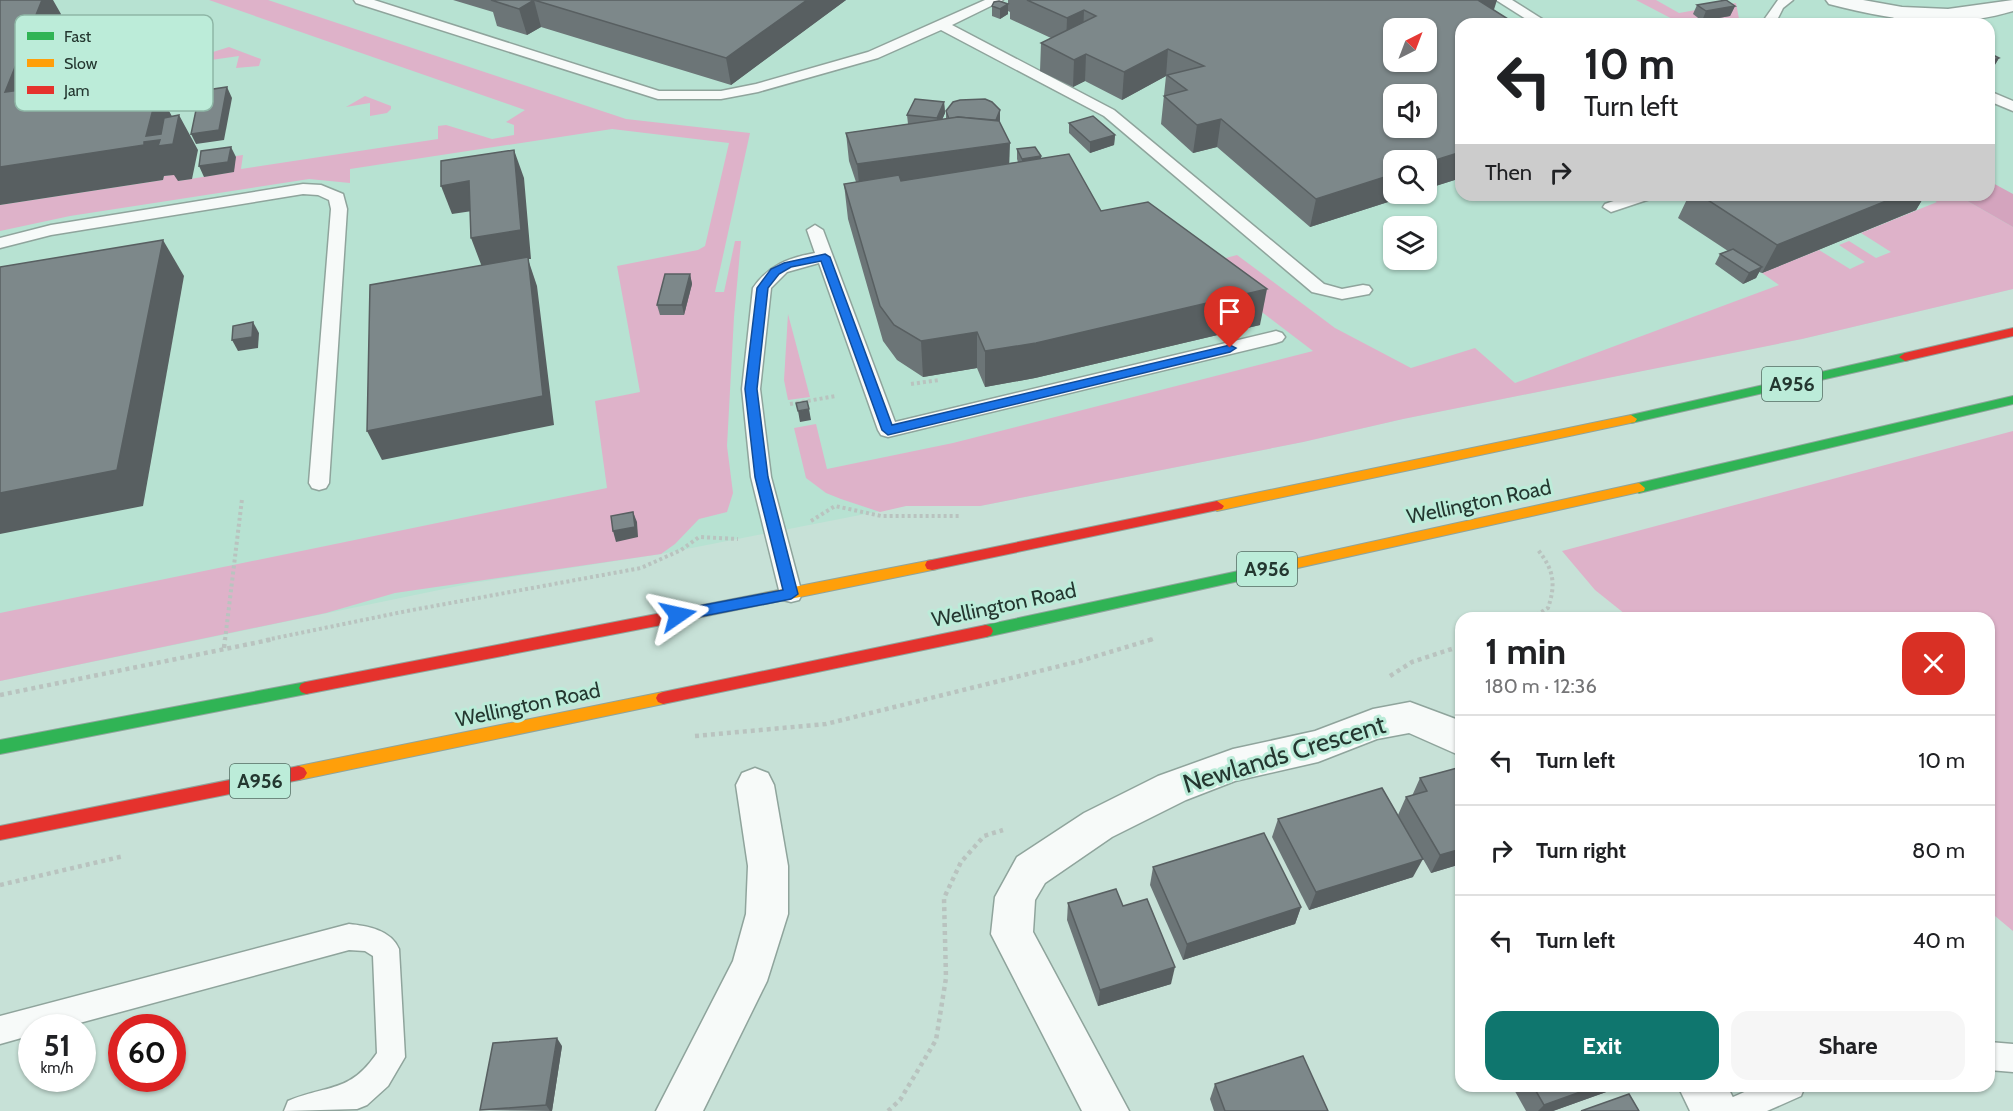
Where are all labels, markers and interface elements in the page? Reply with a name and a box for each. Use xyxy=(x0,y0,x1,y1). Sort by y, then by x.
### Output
legend xyxy=(15,15,213,111)
north arrow xyxy=(1383,18,1437,72)
map controls xyxy=(1383,18,1437,270)
text: Fast xyxy=(64,27,92,46)
text: 10 m xyxy=(1584,38,1675,90)
icon: left xyxy=(1485,42,1563,120)
text: Slow xyxy=(64,54,98,73)
text: Jam xyxy=(63,81,90,100)
button: sound xyxy=(1383,84,1437,138)
text: Turn left xyxy=(1584,90,1678,123)
button: search xyxy=(1383,150,1437,204)
icon: right xyxy=(1544,156,1577,189)
text: Then xyxy=(1485,159,1532,186)
button: layers xyxy=(1383,216,1437,270)
pin xyxy=(1204,286,1255,348)
icon: arrive xyxy=(1213,295,1246,328)
road number: A956 xyxy=(1762,367,1822,401)
street label: Wellington Road xyxy=(1404,474,1553,529)
road number: A956 xyxy=(1237,552,1297,586)
street label: Wellington Road xyxy=(929,577,1078,632)
position arrow xyxy=(646,583,710,647)
text: 1 min xyxy=(1485,629,1566,673)
button: close xyxy=(1902,632,1965,695)
text: 180 m · 12:36 xyxy=(1485,674,1597,698)
street label: Wellington Road xyxy=(453,677,602,732)
street label: Newlands Crescent xyxy=(1179,708,1389,800)
icon: left xyxy=(1485,744,1518,777)
text: Turn left xyxy=(1536,747,1615,774)
text: 10 m xyxy=(1918,747,1965,774)
road number: A956 xyxy=(230,764,290,798)
icon: right xyxy=(1485,834,1518,867)
text: Turn right xyxy=(1536,837,1626,864)
text: 80 m xyxy=(1912,837,1965,864)
icon: left xyxy=(1485,924,1518,957)
text: Turn left xyxy=(1536,927,1615,954)
text: 40 m xyxy=(1913,927,1965,954)
button: Exit xyxy=(1485,1011,1719,1080)
button: Share xyxy=(1731,1011,1965,1080)
speed limit sign: 60 xyxy=(108,1014,186,1092)
text: 51 xyxy=(43,1027,71,1064)
text: km/h xyxy=(41,1059,73,1077)

